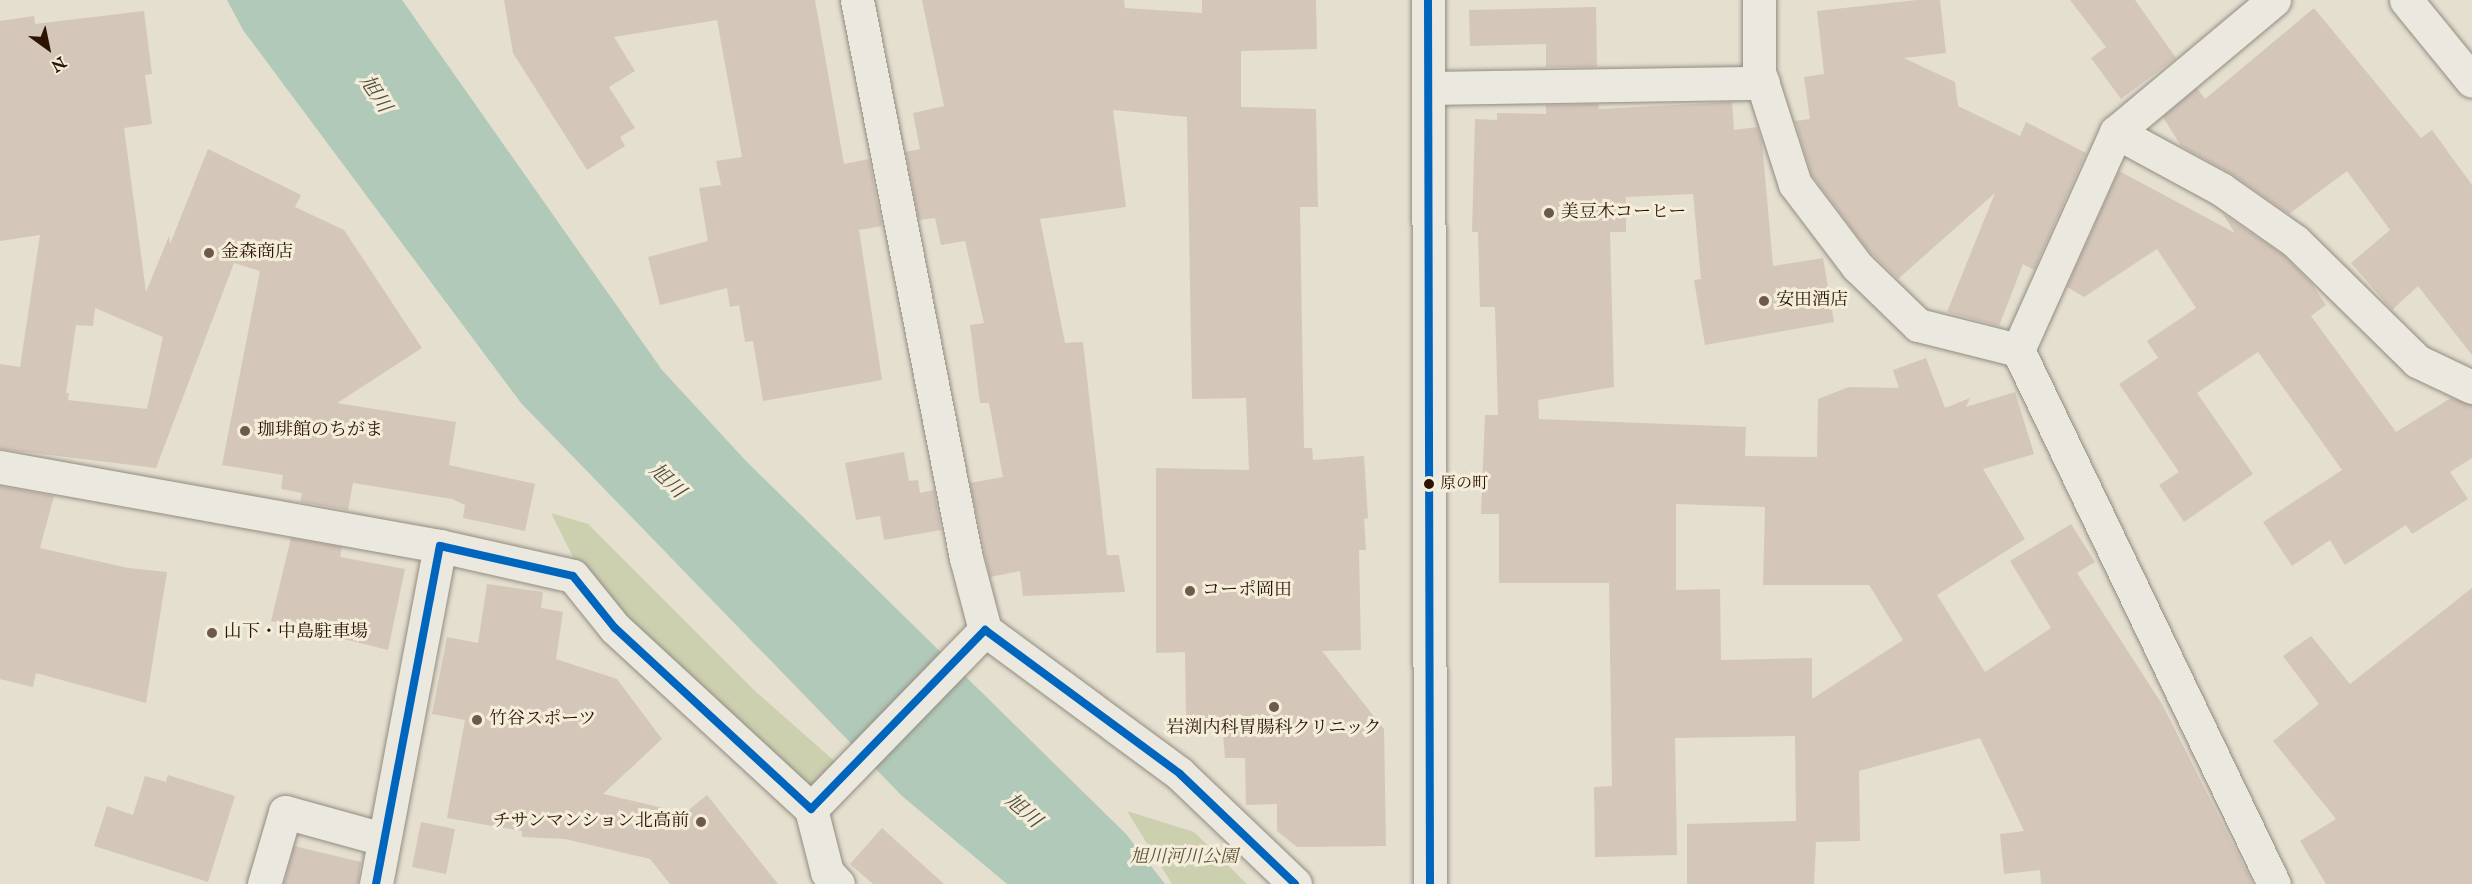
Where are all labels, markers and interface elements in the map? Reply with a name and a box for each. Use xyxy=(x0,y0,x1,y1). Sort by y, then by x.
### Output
north arrow xyxy=(18,18,78,78)
text: N xyxy=(47,51,69,75)
water label: 旭川 xyxy=(354,71,396,117)
place label: 美豆木コーヒー xyxy=(1561,202,1686,224)
marker: 美豆木コーヒー xyxy=(1542,206,1556,220)
place label: 金森商店 xyxy=(221,242,293,264)
marker: 金森商店 xyxy=(202,246,216,260)
place label: 安田酒店 xyxy=(1776,290,1848,312)
marker: 安田酒店 xyxy=(1757,294,1771,308)
place label: 珈琲館のちがま xyxy=(257,420,383,442)
marker: 珈琲館のちがま xyxy=(238,424,252,438)
water label: 旭川 xyxy=(644,458,690,504)
place label: 原の町 xyxy=(1440,474,1488,494)
marker: 原の町 xyxy=(1423,478,1435,490)
place label: コーポ岡田 xyxy=(1202,580,1292,602)
marker: コーポ岡田 xyxy=(1183,584,1197,598)
place label: 山下・中島駐車場 xyxy=(224,622,368,644)
marker: 山下・中島駐車場 xyxy=(205,626,219,640)
marker: 岩渕内科胃腸科クリニック xyxy=(1265,698,1283,716)
place label: 竹谷スポーツ xyxy=(489,709,597,731)
marker: 竹谷スポーツ xyxy=(470,713,484,727)
place label: 岩渕内科胃腸科クリニック xyxy=(1166,718,1382,740)
water label: 旭川 xyxy=(1000,789,1046,833)
place label: チサンマンション北高前 xyxy=(491,811,689,833)
marker: チサンマンション北高前 xyxy=(694,815,708,829)
park label: 旭川河川公園 xyxy=(1130,847,1238,869)

